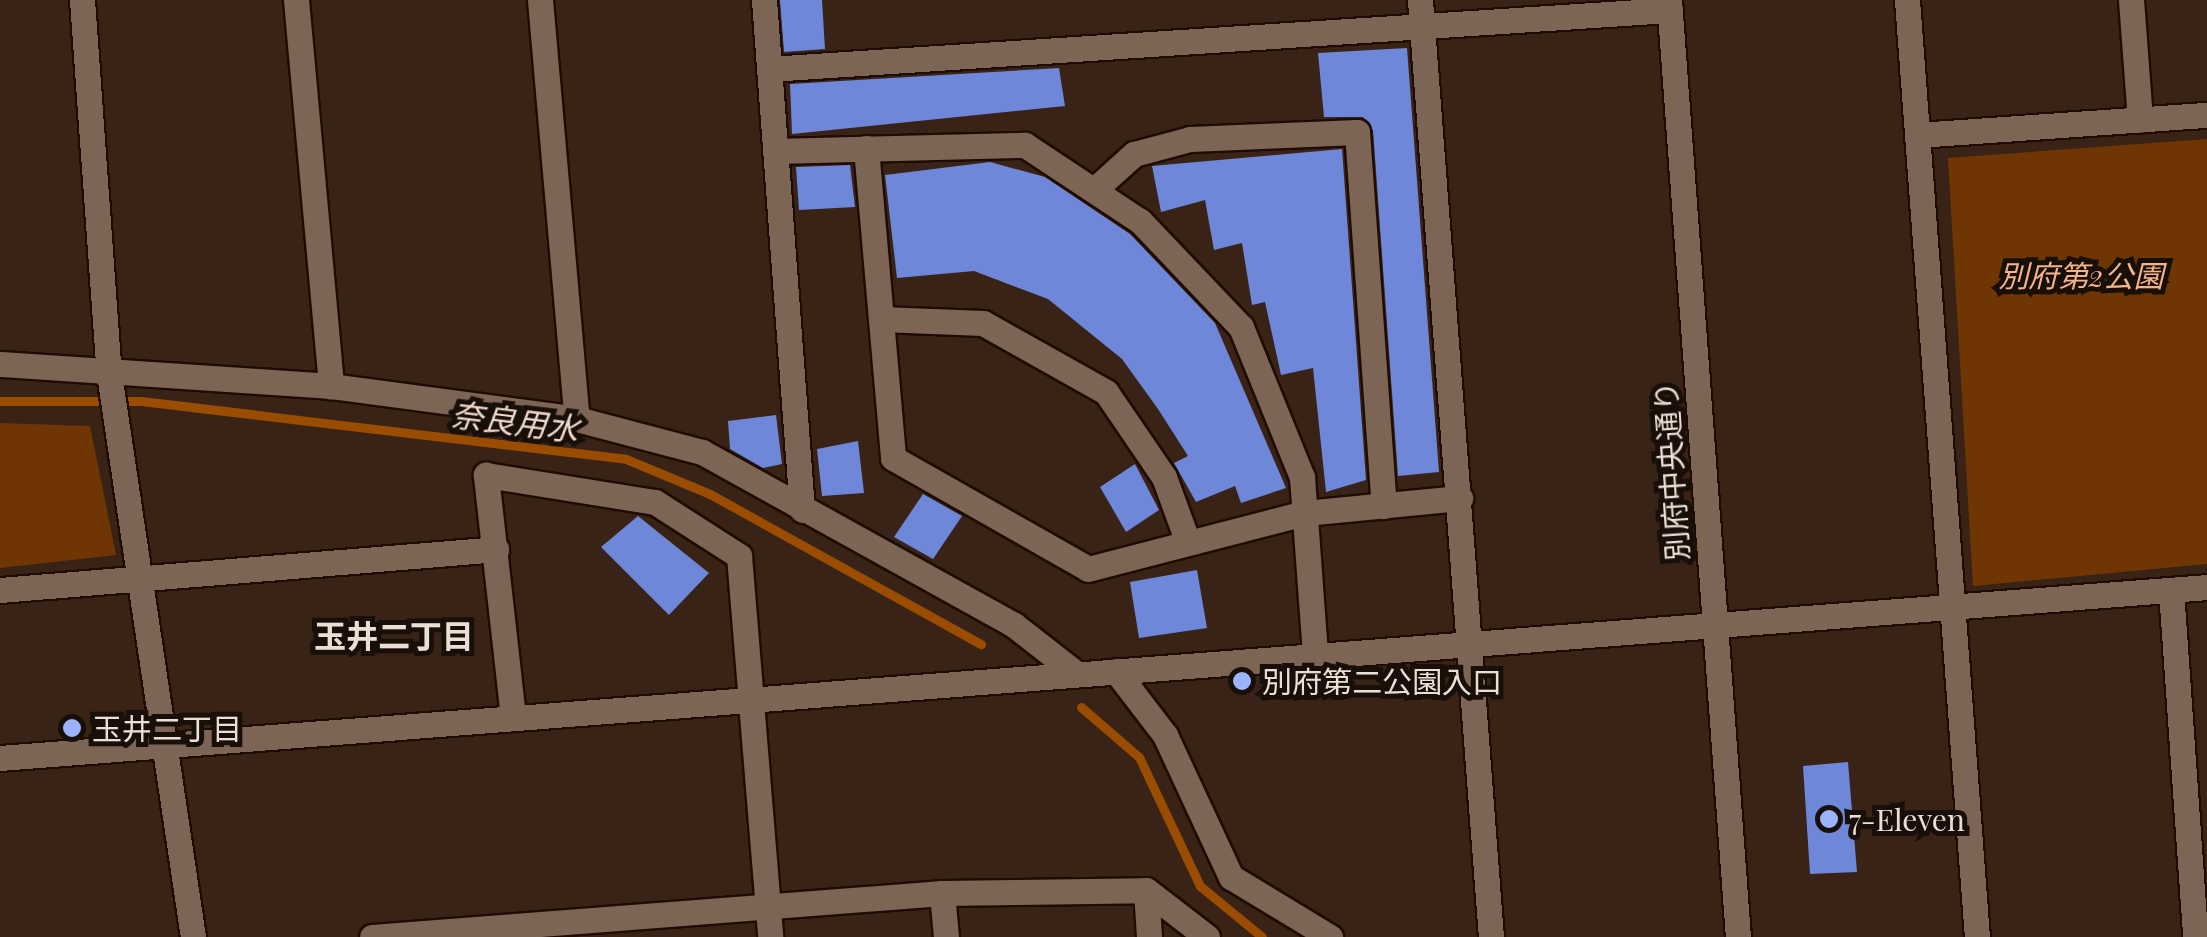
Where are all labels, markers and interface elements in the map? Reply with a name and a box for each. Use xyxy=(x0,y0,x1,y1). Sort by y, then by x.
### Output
park label: 別府第2公園 xyxy=(1998,257,2164,293)
street label: 別府中央通り xyxy=(1647,380,1695,562)
water label: 奈良用水 xyxy=(449,394,581,448)
district label: 玉井二丁目 xyxy=(314,616,474,654)
place label: 別府第二公園入口 xyxy=(1262,663,1502,699)
marker: 別府第二公園入口 xyxy=(1231,670,1253,692)
place label: 玉井二丁目 xyxy=(92,710,242,746)
marker: 玉井二丁目 xyxy=(61,717,83,739)
place label: 7-Eleven xyxy=(1849,801,1965,837)
marker: 7-Eleven xyxy=(1818,808,1840,830)

